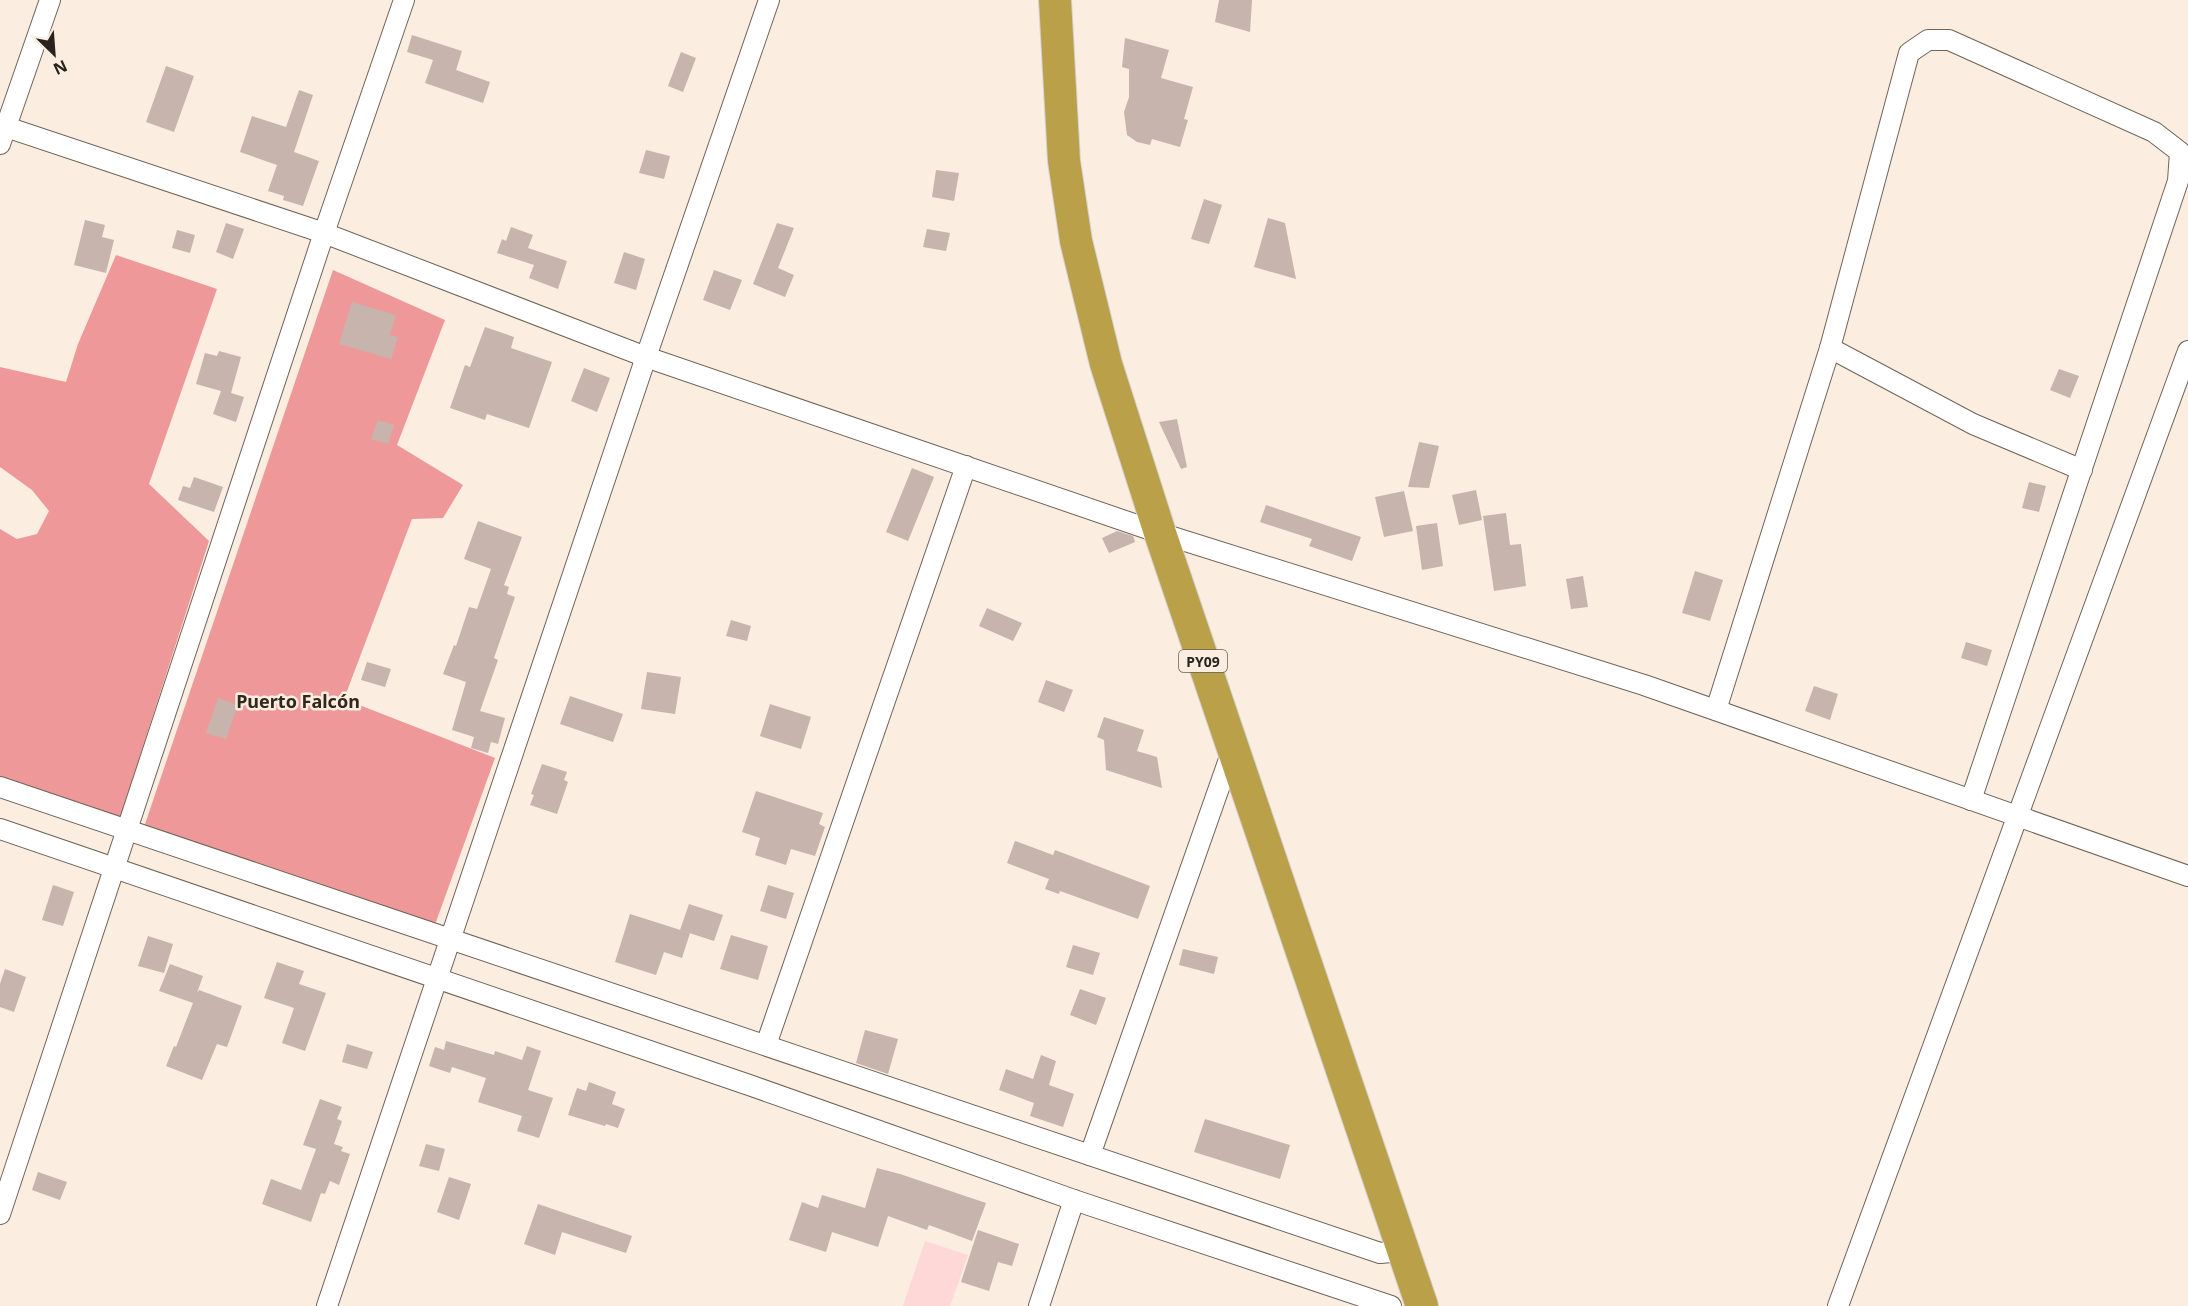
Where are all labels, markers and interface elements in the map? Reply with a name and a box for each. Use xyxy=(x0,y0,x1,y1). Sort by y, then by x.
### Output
north arrow xyxy=(24,24,84,84)
text: N xyxy=(50,55,71,80)
road number: PY09 xyxy=(1179,650,1227,672)
district label: Puerto Falcón xyxy=(236,689,360,713)

